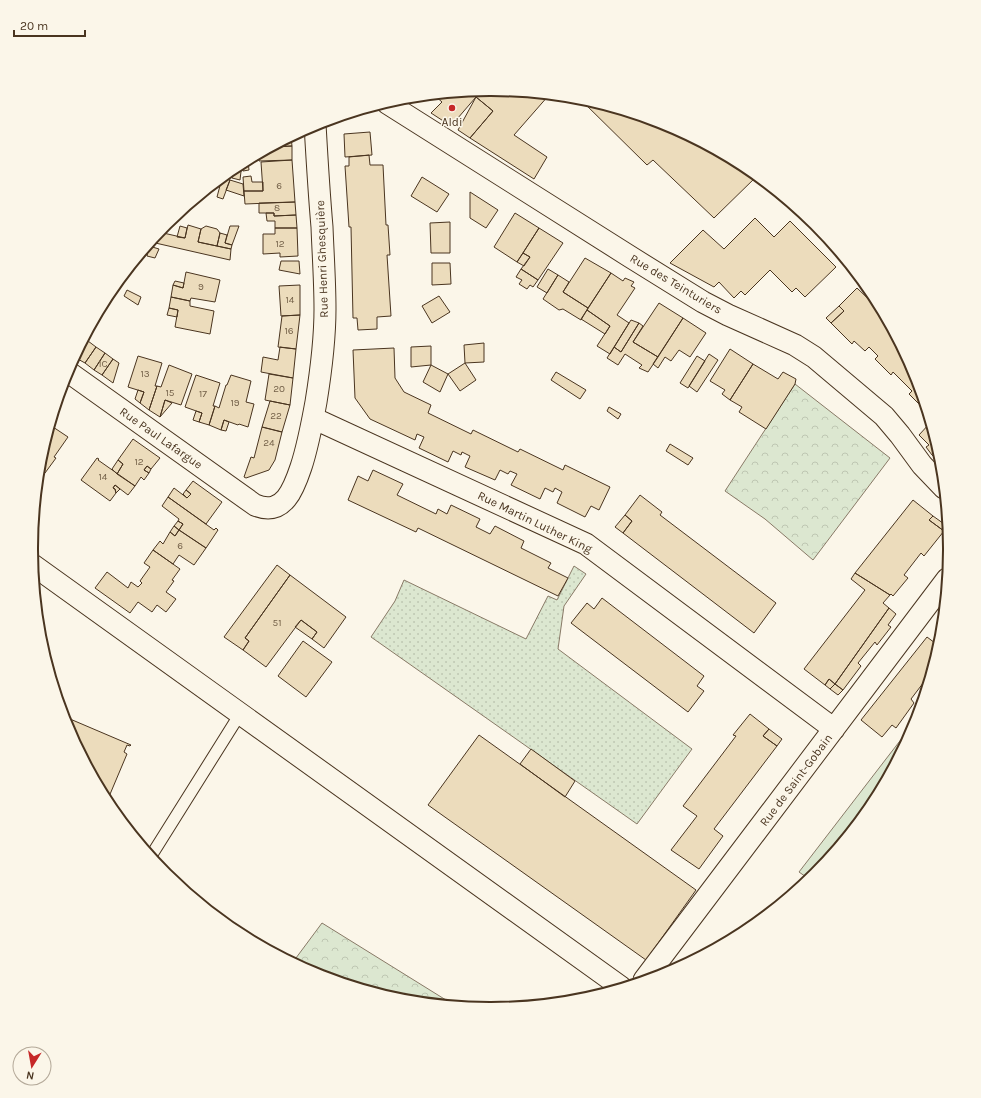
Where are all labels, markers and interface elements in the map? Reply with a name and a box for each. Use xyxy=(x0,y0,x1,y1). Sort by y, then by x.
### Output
scale bar xyxy=(14,12,85,38)
text: 20 m xyxy=(20,19,48,33)
marker: Aldi xyxy=(447,103,457,113)
place label: Aldi xyxy=(442,115,462,129)
house number: 6 xyxy=(276,180,282,192)
street label: Rue Henri Ghesquière xyxy=(313,200,331,318)
house number: 8 xyxy=(274,202,280,214)
house number: 12 xyxy=(275,238,285,250)
street label: Rue des Teinturiers xyxy=(628,251,724,317)
house number: 9 xyxy=(198,281,204,293)
house number: 14 xyxy=(286,294,295,306)
house number: 16 xyxy=(284,325,294,337)
house number: 1C xyxy=(98,358,108,370)
house number: 13 xyxy=(140,368,150,380)
house number: 20 xyxy=(273,383,285,395)
house number: 15 xyxy=(166,387,175,399)
house number: 17 xyxy=(199,388,207,400)
house number: 19 xyxy=(230,397,240,409)
street label: Rue Paul Lafargue xyxy=(117,404,205,472)
house number: 22 xyxy=(270,410,282,422)
house number: 24 xyxy=(263,437,275,449)
house number: 12 xyxy=(134,456,144,468)
house number: 14 xyxy=(99,471,108,483)
street label: Rue Martin Luther King xyxy=(475,488,595,556)
house number: 6 xyxy=(177,540,183,552)
house number: 51 xyxy=(273,617,281,629)
street label: Rue de Saint-Gobain xyxy=(757,731,835,829)
north arrow xyxy=(12,1046,52,1086)
text: N xyxy=(25,1068,35,1082)

